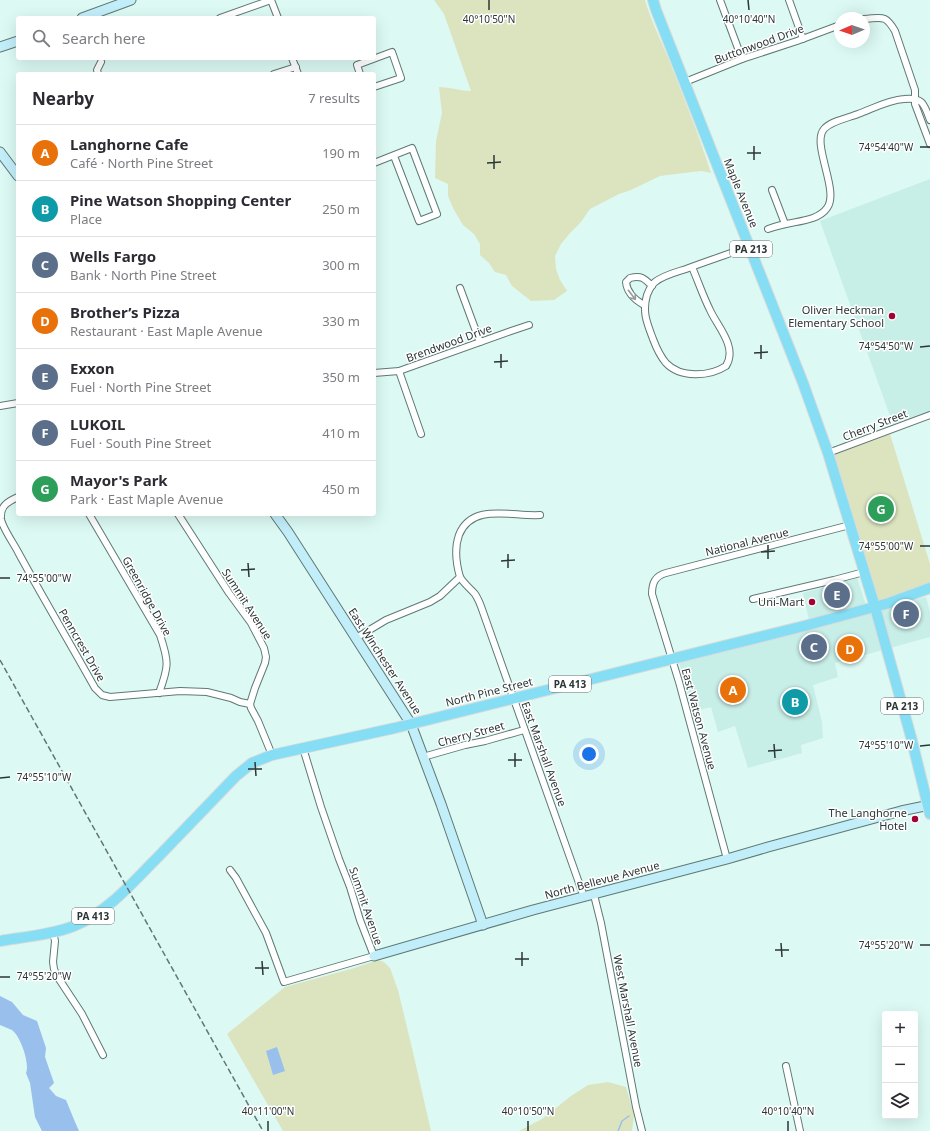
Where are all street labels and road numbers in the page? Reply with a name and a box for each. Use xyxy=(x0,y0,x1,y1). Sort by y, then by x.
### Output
street label: Buttonwood Drive xyxy=(712,20,806,67)
street label: Maple Avenue xyxy=(721,156,762,230)
road number: PA 213 xyxy=(730,241,772,257)
street label: Brendwood Drive xyxy=(404,320,494,365)
street label: Cherry Street xyxy=(840,405,909,444)
street label: National Avenue xyxy=(704,524,790,559)
street label: Greenridge Drive xyxy=(119,553,176,638)
street label: Summit Avenue xyxy=(219,565,276,642)
street label: East Winchester Avenue xyxy=(345,605,425,717)
street label: Penncrest Drive xyxy=(56,606,109,684)
street label: East Watson Avenue xyxy=(679,666,720,771)
street label: North Pine Street xyxy=(444,673,534,710)
road number: PA 413 xyxy=(549,676,591,692)
road number: PA 213 xyxy=(881,698,923,714)
street label: East Marshall Avenue xyxy=(519,699,570,808)
street label: Cherry Street xyxy=(436,717,506,750)
street label: North Bellevue Avenue xyxy=(543,857,661,902)
street label: Summit Avenue xyxy=(346,865,387,947)
road number: PA 413 xyxy=(72,908,114,924)
street label: West Marshall Avenue xyxy=(610,953,647,1068)

